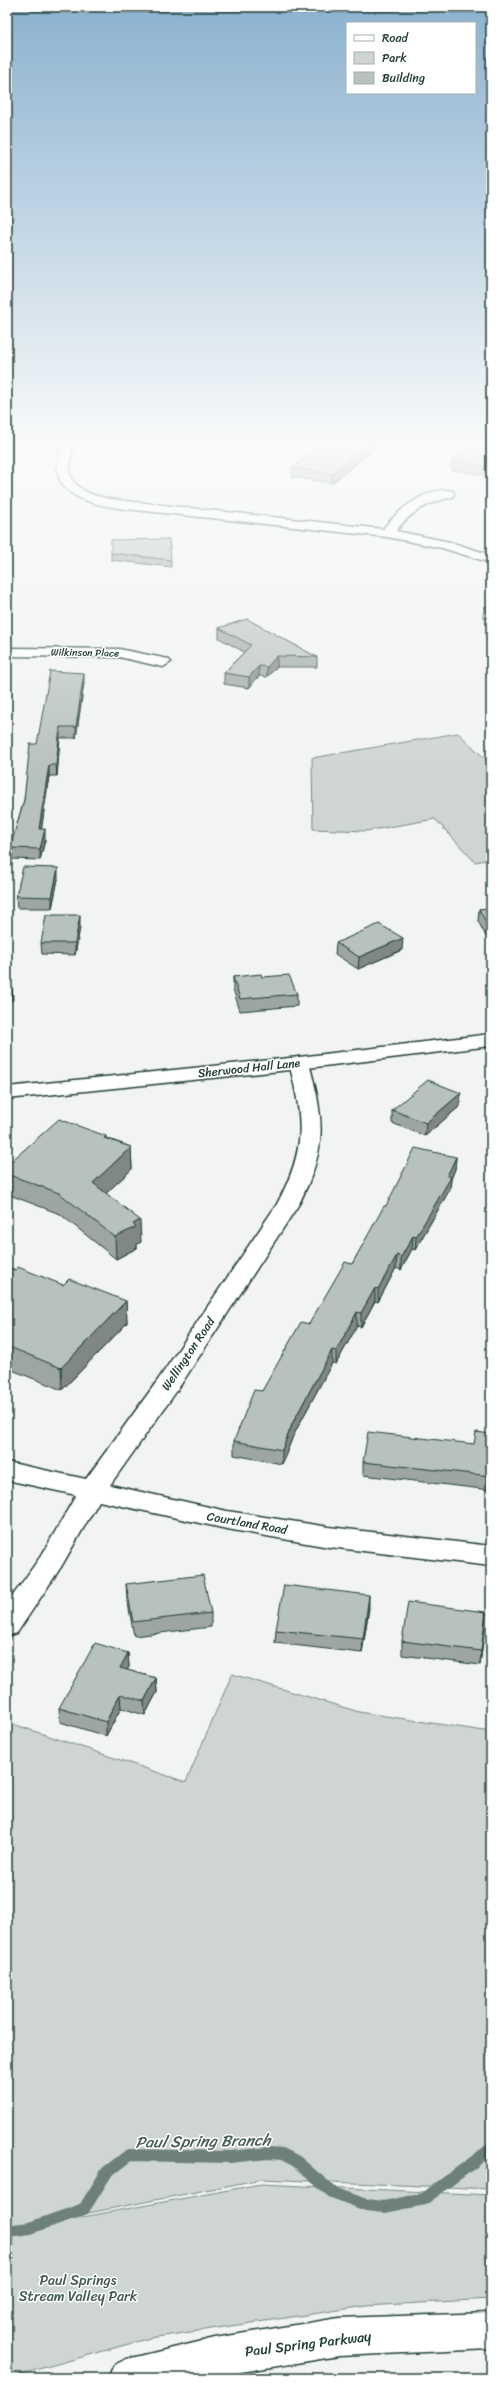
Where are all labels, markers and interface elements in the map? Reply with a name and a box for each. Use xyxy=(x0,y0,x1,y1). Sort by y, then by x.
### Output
legend xyxy=(346,22,476,94)
text: Road xyxy=(382,27,409,49)
text: Park xyxy=(382,47,407,69)
text: Building xyxy=(382,67,425,89)
street label: Wilkinson Place xyxy=(51,643,119,663)
street label: Sherwood Hall Lane xyxy=(197,1052,302,1084)
street label: Wellington Road xyxy=(155,1311,222,1395)
street label: Courtland Road xyxy=(205,1505,290,1541)
water label: Paul Spring Branch xyxy=(135,2125,272,2157)
park label: Paul Springs Stream Valley Park xyxy=(19,2268,138,2309)
street label: Paul Spring Parkway xyxy=(243,2324,374,2364)

